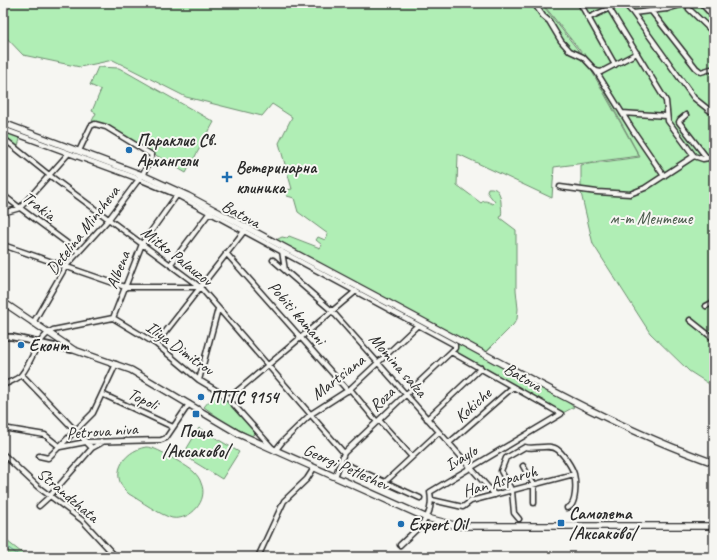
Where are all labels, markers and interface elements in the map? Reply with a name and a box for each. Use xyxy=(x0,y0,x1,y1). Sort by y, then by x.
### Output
place label: Параклис Св. Архангели xyxy=(137,130,217,171)
marker: Параклис Св. Архангели xyxy=(124,145,134,155)
place label: Ветеринарна клиника xyxy=(236,157,318,198)
marker: Ветеринарна клиника xyxy=(221,171,233,183)
street label: Detelina Mincheva xyxy=(42,180,125,279)
street label: Trakia xyxy=(18,187,61,227)
street label: Batova xyxy=(218,195,266,234)
park label: м-т Ментeше xyxy=(610,208,694,229)
street label: Mitko Palauzov xyxy=(137,221,218,291)
street label: Albena xyxy=(101,247,135,292)
street label: Pobiti kamani xyxy=(264,277,332,351)
street label: Iliya Dimitrov xyxy=(142,316,219,381)
street label: Momina salza xyxy=(365,329,432,402)
place label: Еконт xyxy=(29,335,70,356)
marker: Еконт xyxy=(16,340,26,350)
street label: Martsiana xyxy=(307,349,370,404)
street label: Batova xyxy=(500,358,548,397)
street label: Roza xyxy=(365,381,400,416)
street label: Kokiche xyxy=(450,382,497,427)
street label: Topoli xyxy=(125,383,164,416)
place label: ПТТС 9154 xyxy=(209,387,281,408)
marker: ПТТС 9154 xyxy=(196,392,206,402)
marker: Поща /Аксаково/ xyxy=(191,409,201,419)
street label: Petrova niva xyxy=(66,418,139,444)
place label: Поща /Аксаково/ xyxy=(162,421,233,462)
street label: Georgi Petleshev xyxy=(300,439,393,496)
street label: Ivaylo xyxy=(441,439,483,476)
street label: Han Asparuh xyxy=(460,460,541,502)
street label: Strandzhata xyxy=(33,463,105,528)
place label: Самолета /Аксаково/ xyxy=(569,503,640,544)
place label: Expert Oil xyxy=(409,514,470,535)
marker: Самолета /Аксаково/ xyxy=(556,518,566,528)
marker: Expert Oil xyxy=(396,519,406,529)

